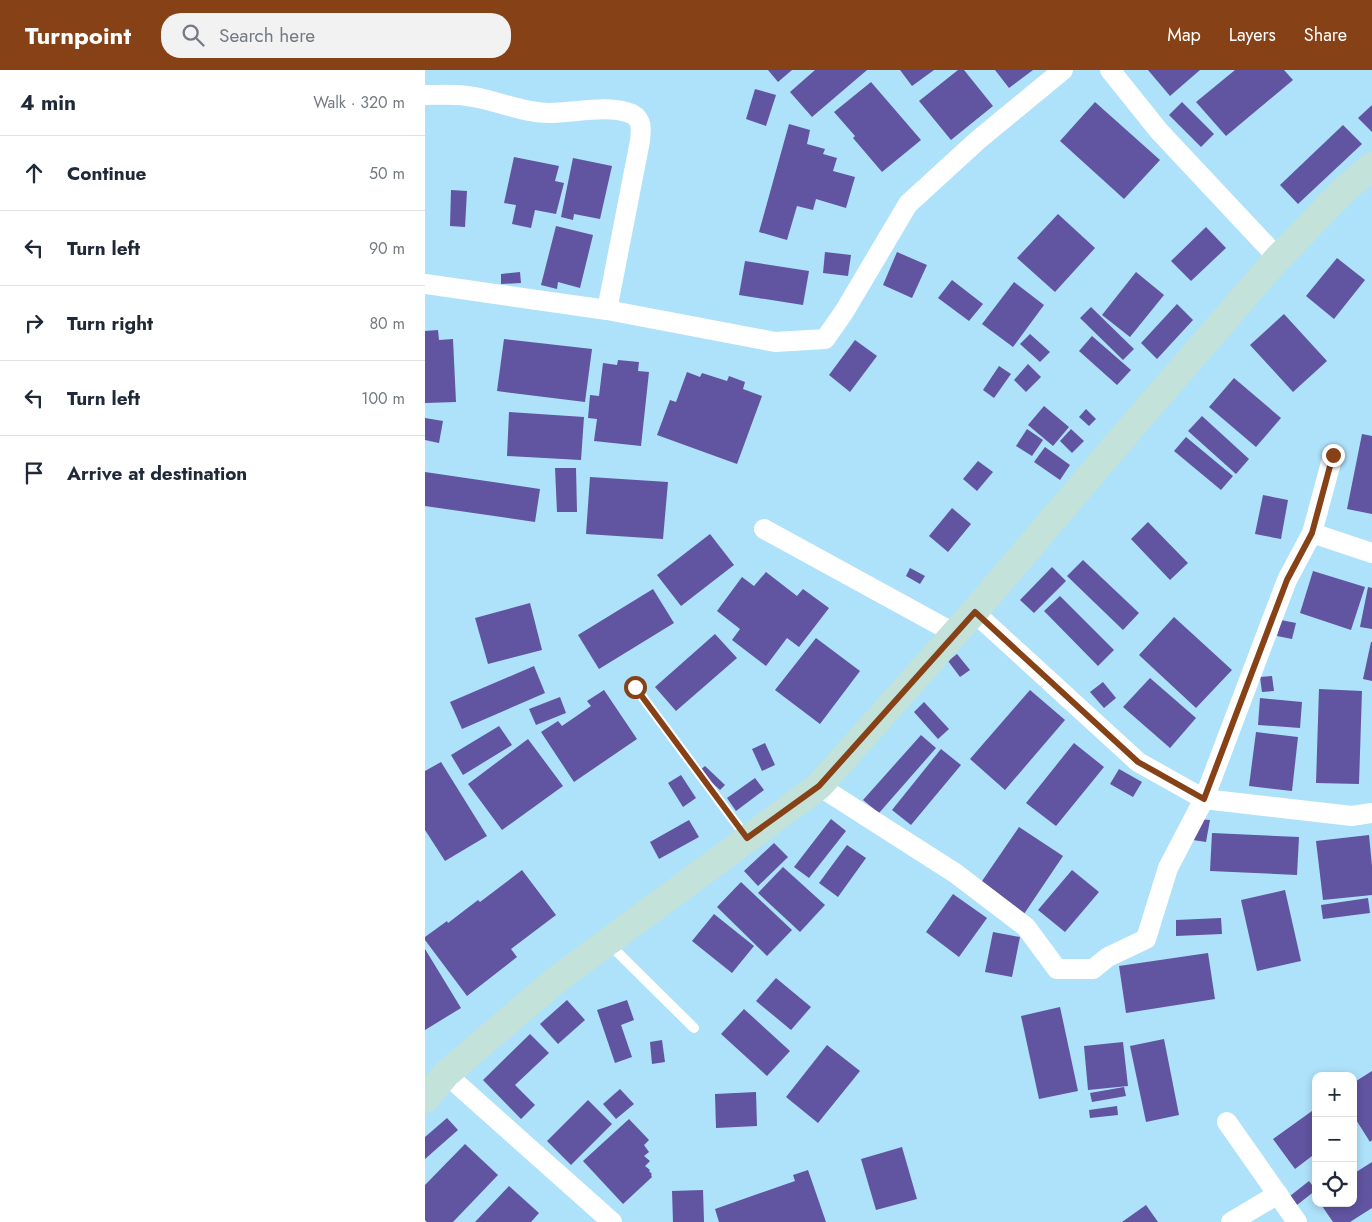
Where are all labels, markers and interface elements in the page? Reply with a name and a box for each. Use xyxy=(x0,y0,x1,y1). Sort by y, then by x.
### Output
search box xyxy=(161,13,511,58)
text: Turnpoint xyxy=(25,18,131,53)
icon: search xyxy=(179,21,207,49)
text: Search here xyxy=(219,22,315,49)
text: Map xyxy=(1167,22,1201,48)
text: Layers xyxy=(1229,22,1276,48)
text: Share xyxy=(1304,22,1347,48)
text: 4 min xyxy=(20,88,76,118)
text: Walk · 320 m xyxy=(313,91,405,114)
icon: ahead xyxy=(20,159,48,187)
text: Continue xyxy=(67,160,146,187)
text: 50 m xyxy=(369,162,405,185)
icon: left xyxy=(20,234,48,262)
text: Turn left xyxy=(67,235,140,262)
text: 90 m xyxy=(369,237,405,260)
icon: right xyxy=(20,309,48,337)
text: Turn right xyxy=(67,310,153,337)
text: 80 m xyxy=(369,312,405,335)
icon: left xyxy=(20,384,48,412)
text: Turn left xyxy=(67,385,140,412)
text: 100 m xyxy=(361,387,405,410)
route end xyxy=(1322,444,1345,467)
icon: arrive xyxy=(20,459,48,487)
text: Arrive at destination xyxy=(67,460,247,487)
route start xyxy=(624,676,647,699)
map controls xyxy=(1312,1072,1357,1207)
button: + xyxy=(1312,1072,1357,1117)
button: − xyxy=(1312,1117,1357,1162)
button: locate xyxy=(1312,1162,1357,1207)

